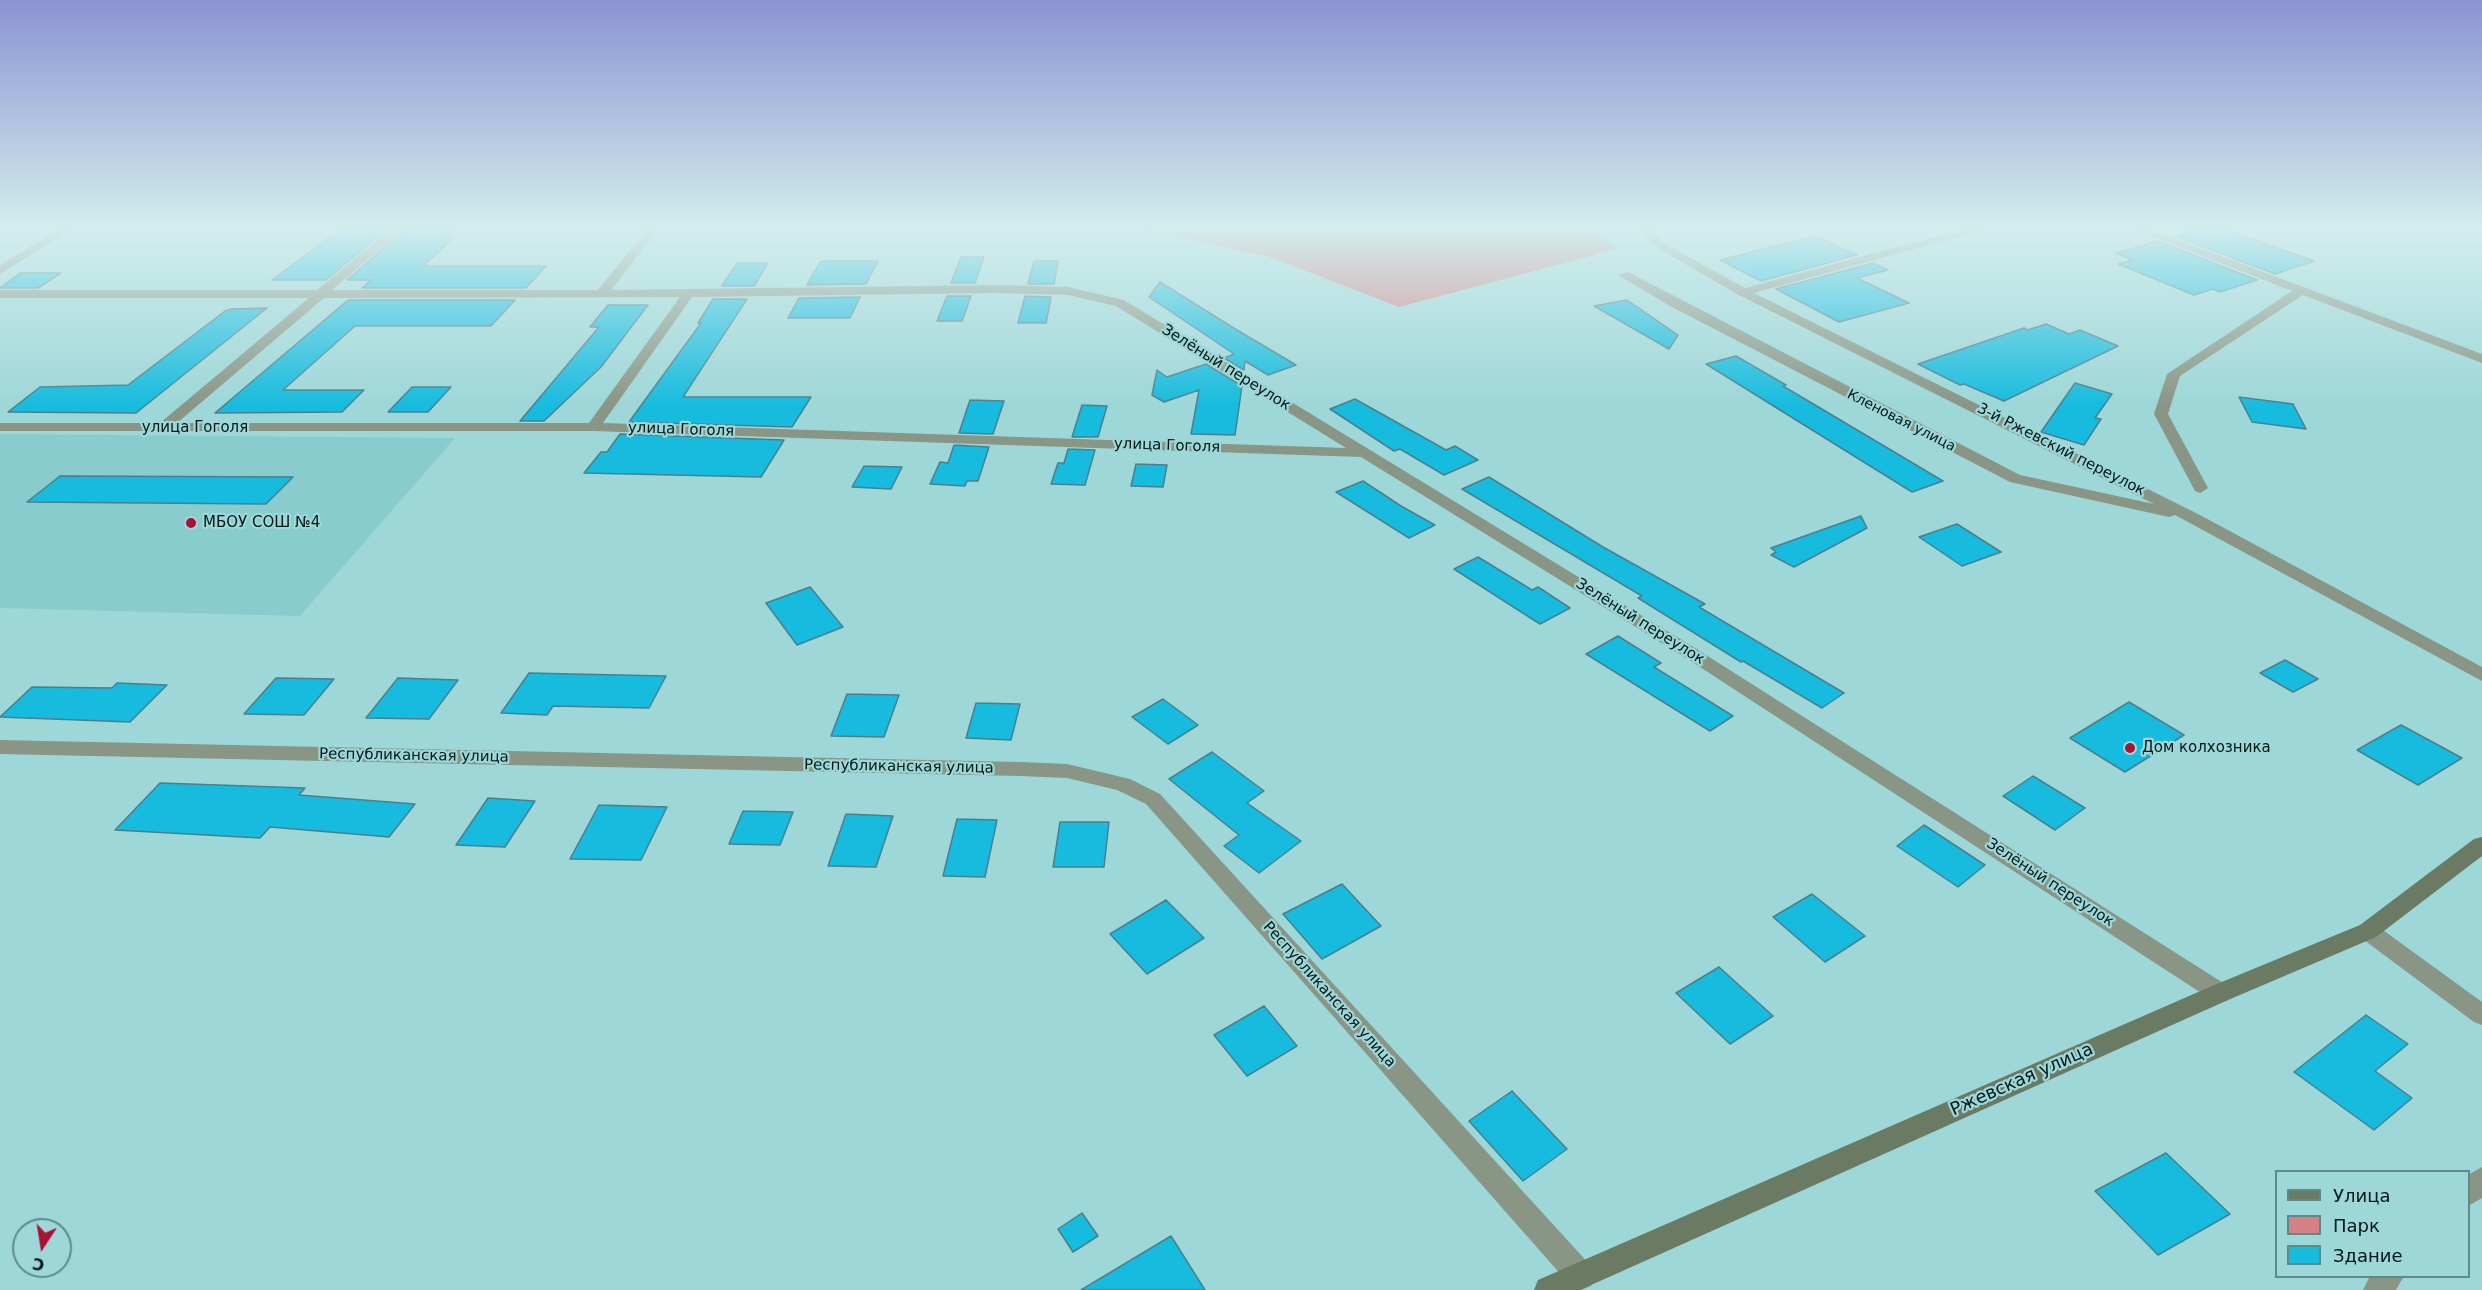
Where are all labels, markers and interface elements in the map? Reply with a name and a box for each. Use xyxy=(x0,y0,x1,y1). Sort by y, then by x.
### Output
street label: Зелёный переулок xyxy=(1158,321,1294,415)
street label: Кленовая улица xyxy=(1844,386,1958,456)
street label: 3-й Ржевский переулок xyxy=(1974,400,2148,500)
street label: улица Гоголя xyxy=(142,419,248,437)
street label: улица Гоголя xyxy=(628,419,734,441)
street label: улица Гоголя xyxy=(1114,435,1220,457)
place label: МБОУ СОШ №4 xyxy=(203,514,320,532)
marker: МБОУ СОШ №4 xyxy=(184,516,198,530)
street label: Зелёный переулок xyxy=(1572,575,1708,669)
place label: Дом колхозника xyxy=(2142,739,2271,757)
marker: Дом колхозника xyxy=(2123,741,2137,755)
street label: Республиканская улица xyxy=(319,745,509,767)
street label: Республиканская улица xyxy=(804,756,994,778)
street label: Зелёный переулок xyxy=(1983,835,2117,931)
street label: Республиканская улица xyxy=(1259,918,1399,1072)
street label: Ржевская улица xyxy=(1947,1039,2097,1121)
legend xyxy=(2275,1170,2470,1278)
text: Улица xyxy=(2333,1185,2390,1206)
text: Парк xyxy=(2333,1215,2380,1236)
north arrow xyxy=(12,1218,72,1278)
text: Здание xyxy=(2333,1245,2403,1266)
text: С xyxy=(31,1254,46,1275)

